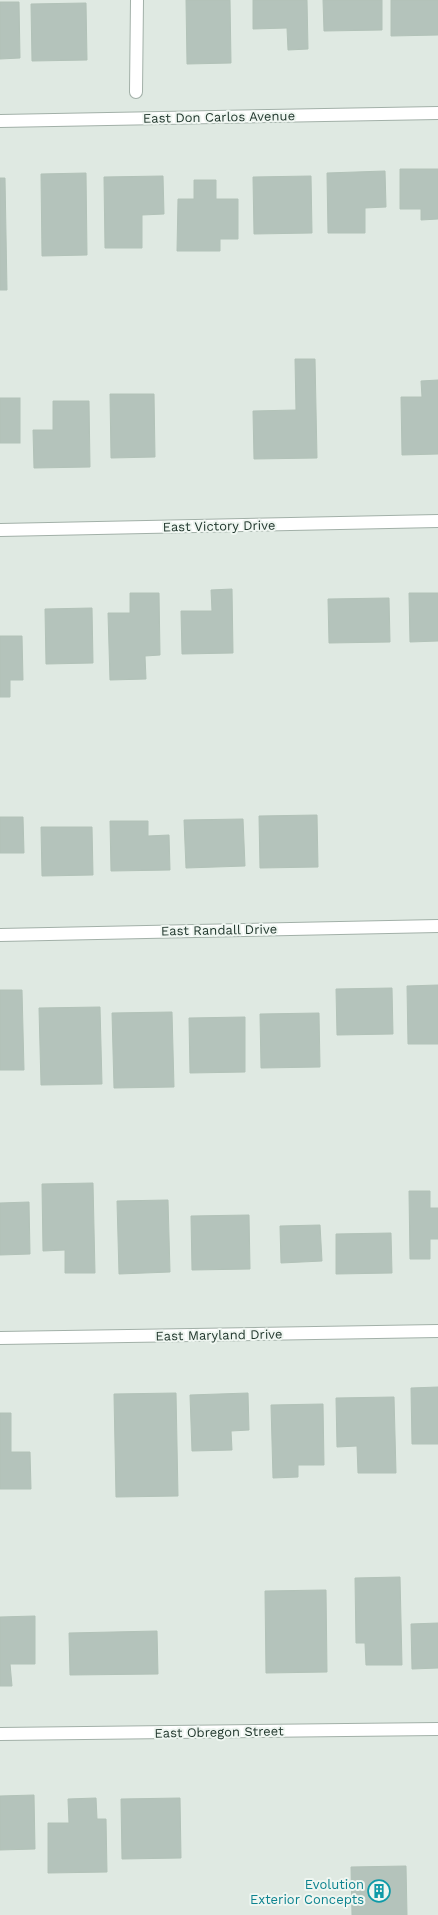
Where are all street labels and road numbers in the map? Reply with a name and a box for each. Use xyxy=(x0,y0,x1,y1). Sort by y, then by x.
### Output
street label: East Don Carlos Avenue xyxy=(143,108,295,126)
street label: East Victory Drive xyxy=(162,518,276,534)
street label: East Randall Drive xyxy=(161,921,277,939)
street label: East Maryland Drive xyxy=(155,1326,283,1344)
street label: East Obregon Street xyxy=(154,1723,284,1741)

